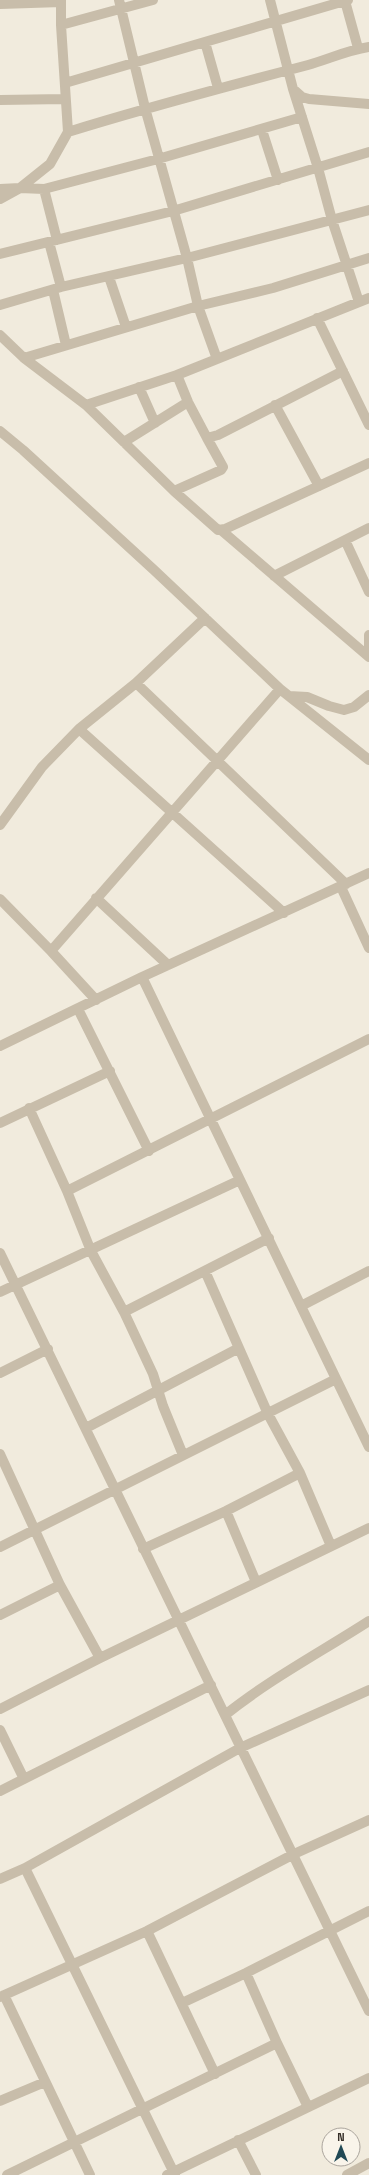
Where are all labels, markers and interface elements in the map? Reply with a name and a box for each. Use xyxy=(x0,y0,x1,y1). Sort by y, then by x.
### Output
north arrow xyxy=(321,2127,361,2167)
text: N xyxy=(337,2130,345,2144)

